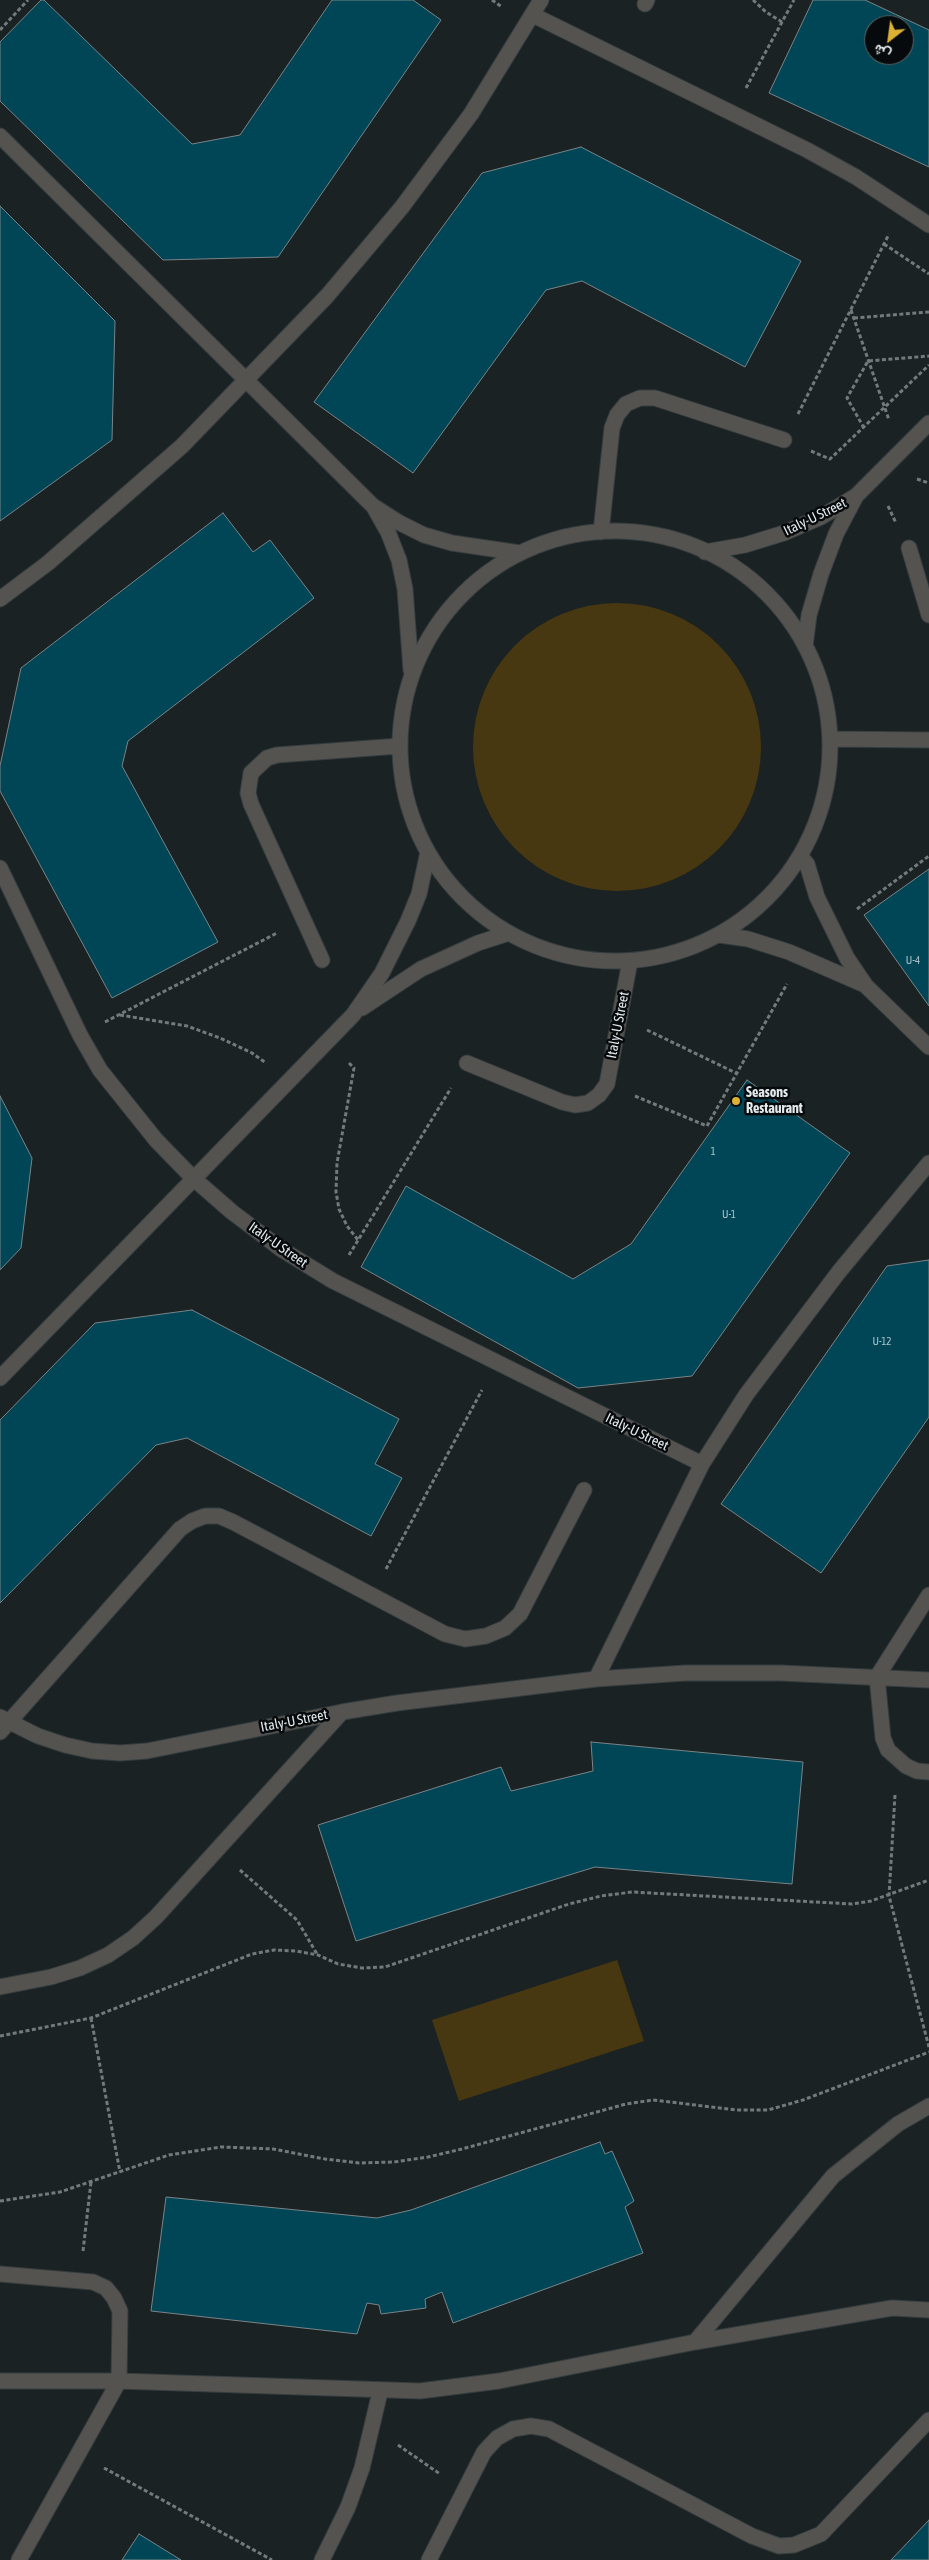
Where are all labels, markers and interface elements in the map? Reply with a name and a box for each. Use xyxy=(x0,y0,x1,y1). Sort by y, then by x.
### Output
north arrow xyxy=(864,15,914,65)
text: ش xyxy=(871,41,893,63)
street label: Italy-U Street xyxy=(781,495,849,539)
house number: U-4 xyxy=(906,954,920,968)
street label: Italy-U Street xyxy=(603,990,633,1060)
place label: Seasons Restaurant xyxy=(746,1085,803,1118)
marker: Seasons Restaurant xyxy=(730,1095,742,1107)
house number: 1 xyxy=(710,1145,716,1159)
house number: U-1 xyxy=(722,1208,736,1222)
street label: Italy-U Street xyxy=(245,1219,311,1271)
house number: U-12 xyxy=(872,1335,892,1349)
street label: Italy-U Street xyxy=(603,1410,671,1454)
street label: Italy-U Street xyxy=(259,1706,329,1736)

